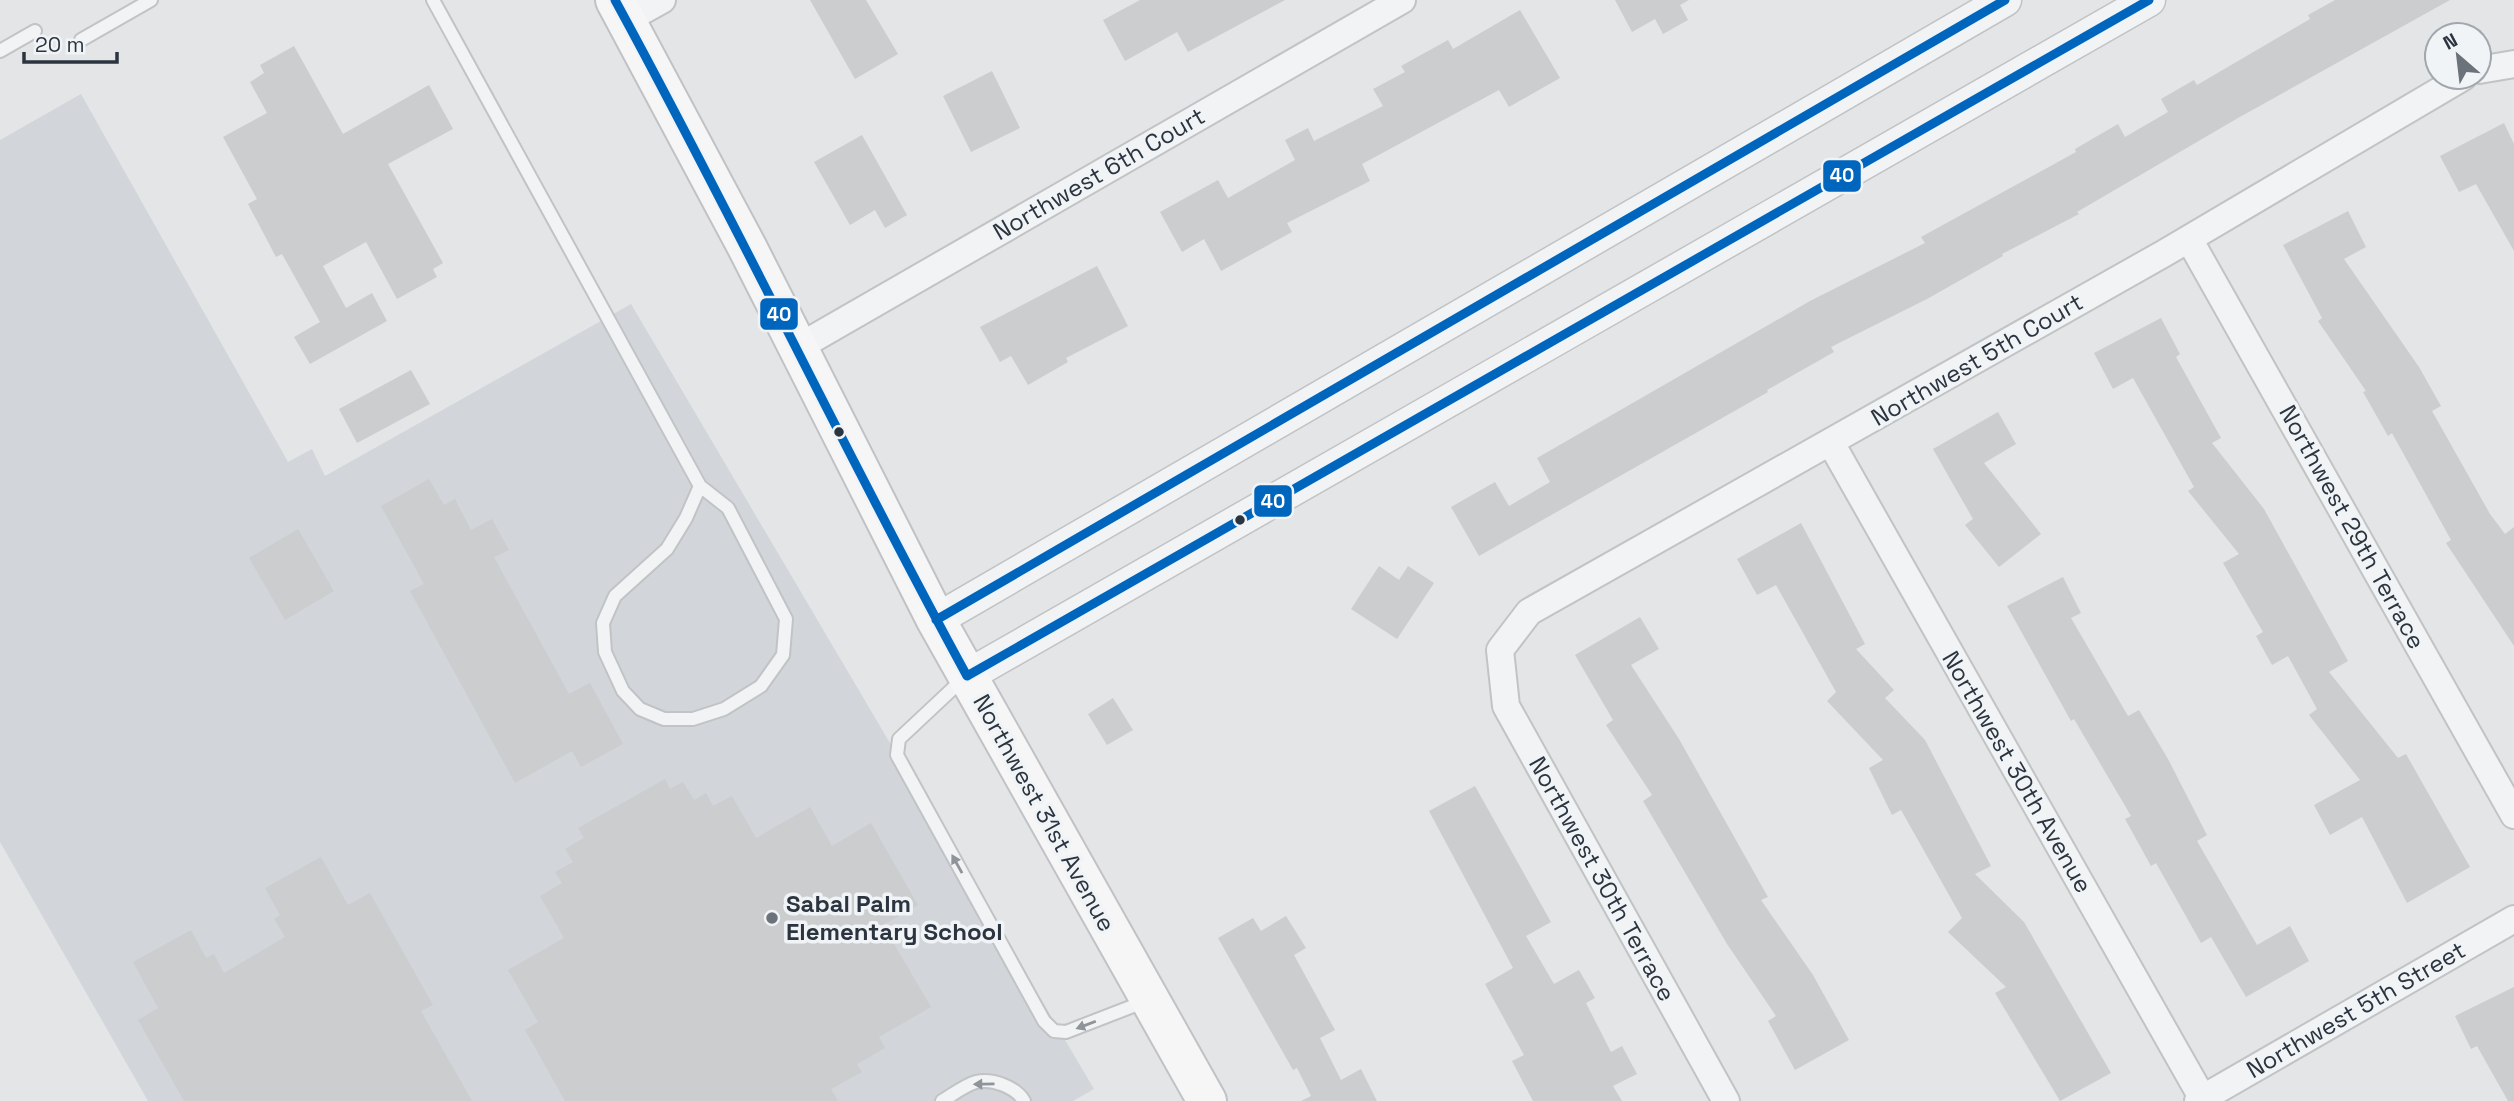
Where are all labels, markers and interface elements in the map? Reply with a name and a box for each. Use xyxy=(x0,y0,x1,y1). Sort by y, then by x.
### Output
scale bar xyxy=(24,21,117,65)
north arrow xyxy=(2423,21,2493,91)
text: N xyxy=(2439,27,2462,55)
text: 20 m xyxy=(35,31,85,58)
street label: Northwest 6th Court xyxy=(987,100,1210,247)
line badge: 40 xyxy=(1822,159,1862,193)
text: 40 xyxy=(1830,163,1854,188)
street label: Northwest 5th Court xyxy=(1865,286,2088,433)
line badge: 40 xyxy=(759,297,799,331)
text: 40 xyxy=(767,302,791,327)
street label: Northwest 29th Terrace xyxy=(2272,399,2432,654)
unlabelled marker xyxy=(832,425,846,439)
line badge: 40 xyxy=(1253,484,1293,518)
text: 40 xyxy=(1261,489,1285,514)
unlabelled marker xyxy=(1233,513,1247,527)
street label: Northwest 30th Avenue xyxy=(1935,645,2099,898)
street label: Northwest 31st Avenue xyxy=(966,689,1123,937)
street label: Northwest 30th Terrace xyxy=(1522,751,1683,1007)
one-way arrow xyxy=(951,854,963,874)
place label: Sabal Palm Elementary School xyxy=(786,888,1003,947)
marker: Sabal Palm Elementary School xyxy=(764,910,780,926)
street label: Northwest 5th Street xyxy=(2241,934,2471,1085)
one-way arrow xyxy=(1075,1019,1096,1030)
one-way arrow xyxy=(973,1078,995,1089)

